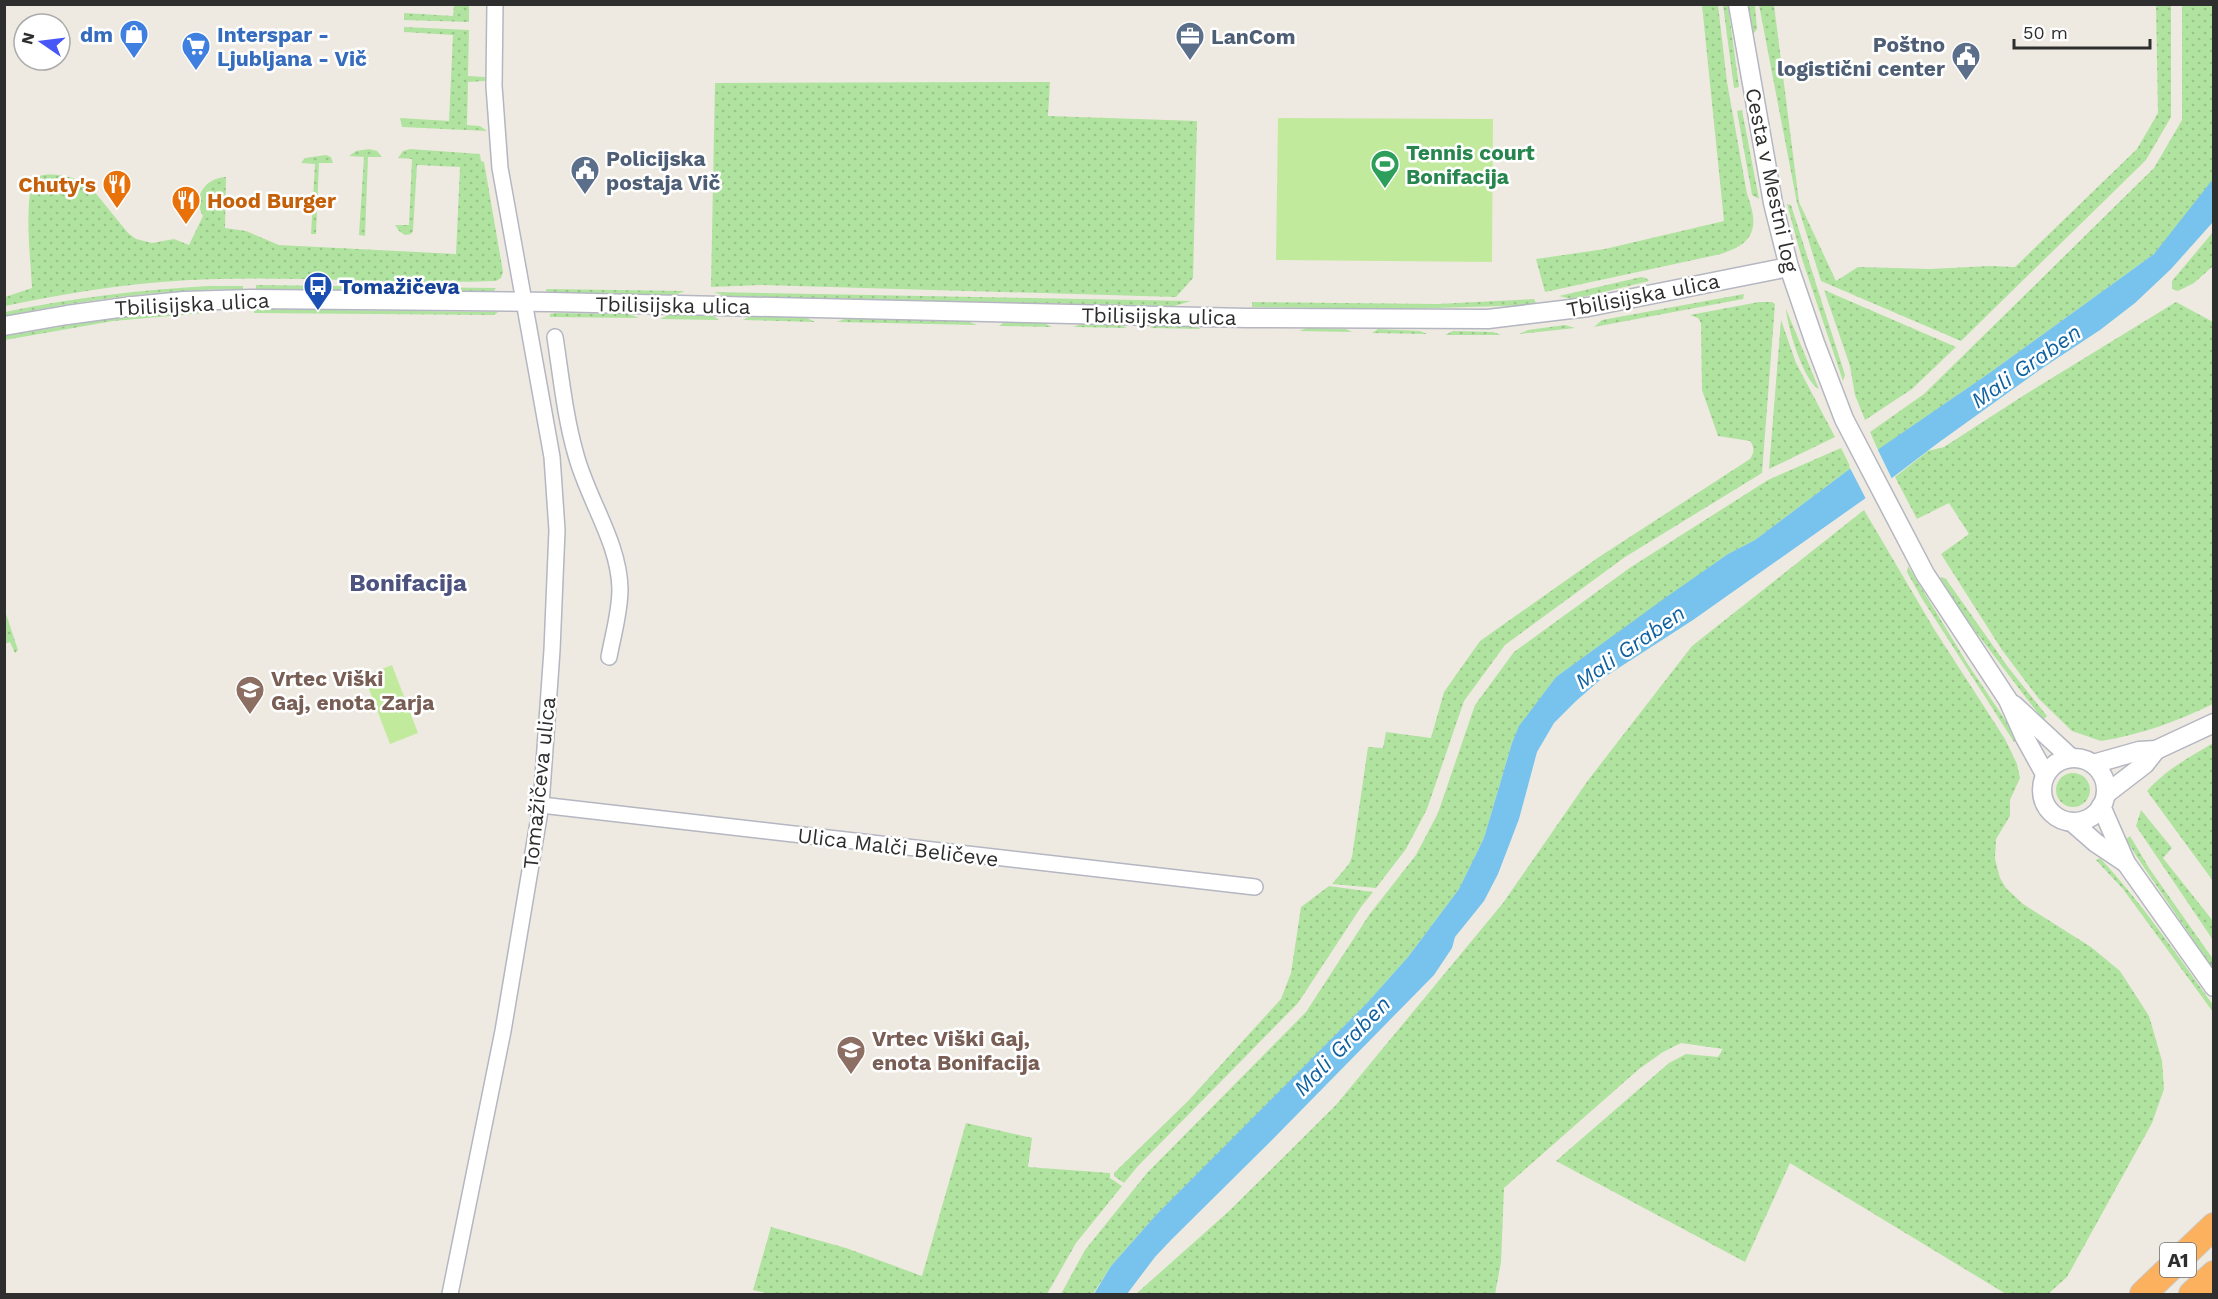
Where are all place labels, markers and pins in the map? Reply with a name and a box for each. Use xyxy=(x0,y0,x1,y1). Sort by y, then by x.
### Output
shop icon: dm xyxy=(118,18,150,60)
office icon: LanCom xyxy=(1174,20,1206,62)
place label: dm xyxy=(80,22,113,47)
place label: Interspar - Ljubljana - Vič xyxy=(217,22,367,71)
place label: LanCom xyxy=(1211,24,1295,49)
supermarket icon: Interspar - Ljubljana - Vič xyxy=(180,30,212,72)
place label: Poštno logistični center xyxy=(1777,32,1945,81)
public building icon: Poštno logistični center xyxy=(1950,40,1982,82)
place label: Tennis court Bonifacija xyxy=(1406,140,1535,189)
place label: Policijska postaja Vič xyxy=(606,146,720,195)
sports icon: Tennis court Bonifacija xyxy=(1369,148,1401,190)
public building icon: Policijska postaja Vič xyxy=(569,154,601,196)
restaurant icon: Chuty's xyxy=(101,168,133,210)
place label: Chuty's xyxy=(18,172,96,197)
restaurant icon: Hood Burger xyxy=(170,184,202,226)
place label: Hood Burger xyxy=(207,188,336,213)
bus stop icon: Tomažičeva xyxy=(302,270,334,312)
place label: Tomažičeva xyxy=(339,274,461,299)
place label: Vrtec Viški Gaj, enota Zarja xyxy=(271,666,435,715)
school or university icon: Vrtec Viški Gaj, enota Zarja xyxy=(234,674,266,716)
place label: Vrtec Viški Gaj, enota Bonifacija xyxy=(872,1026,1041,1075)
school or university icon: Vrtec Viški Gaj, enota Bonifacija xyxy=(835,1034,867,1076)

